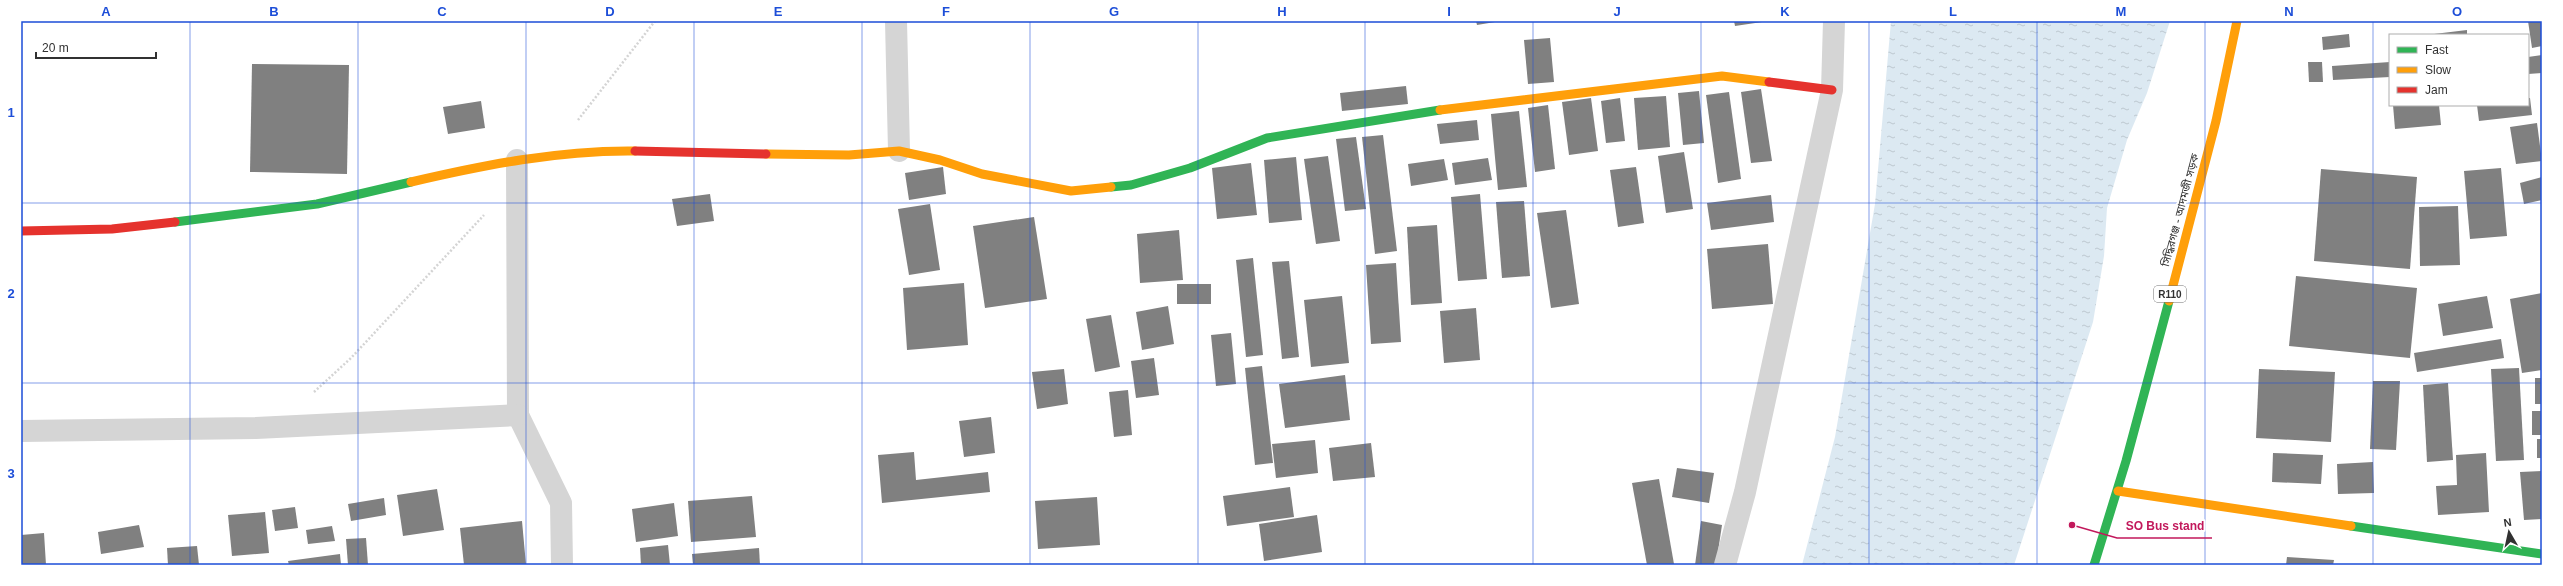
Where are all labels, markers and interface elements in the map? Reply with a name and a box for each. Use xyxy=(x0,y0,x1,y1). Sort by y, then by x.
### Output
text: A xyxy=(101,4,111,19)
text: B xyxy=(269,4,279,19)
text: C xyxy=(437,4,447,19)
text: D xyxy=(605,4,615,19)
text: E xyxy=(774,4,783,19)
text: F xyxy=(942,4,950,19)
text: G xyxy=(1109,4,1119,19)
text: H xyxy=(1277,4,1287,19)
text: I xyxy=(1447,4,1451,19)
text: J xyxy=(1613,4,1621,19)
text: K xyxy=(1780,4,1790,19)
text: L xyxy=(1949,4,1957,19)
text: M xyxy=(2116,4,2126,19)
text: N xyxy=(2284,4,2294,19)
text: O xyxy=(2452,4,2462,19)
scale bar xyxy=(36,34,156,60)
legend xyxy=(2389,34,2529,106)
text: 20 m xyxy=(42,41,69,55)
text: Fast xyxy=(2425,43,2449,57)
text: Slow xyxy=(2425,63,2451,77)
text: Jam xyxy=(2425,83,2448,97)
text: 1 xyxy=(7,105,15,120)
street label: সিদ্ধিরগঞ্জ - আদমজী সড়ক xyxy=(2159,152,2201,269)
text: 2 xyxy=(7,286,15,301)
road number: R110 xyxy=(2154,286,2186,302)
text: 3 xyxy=(7,466,15,481)
north arrow xyxy=(2489,512,2529,552)
callout: SO Bus stand xyxy=(2117,514,2212,538)
text: N xyxy=(2503,516,2512,529)
text: SO Bus stand xyxy=(2126,519,2204,533)

